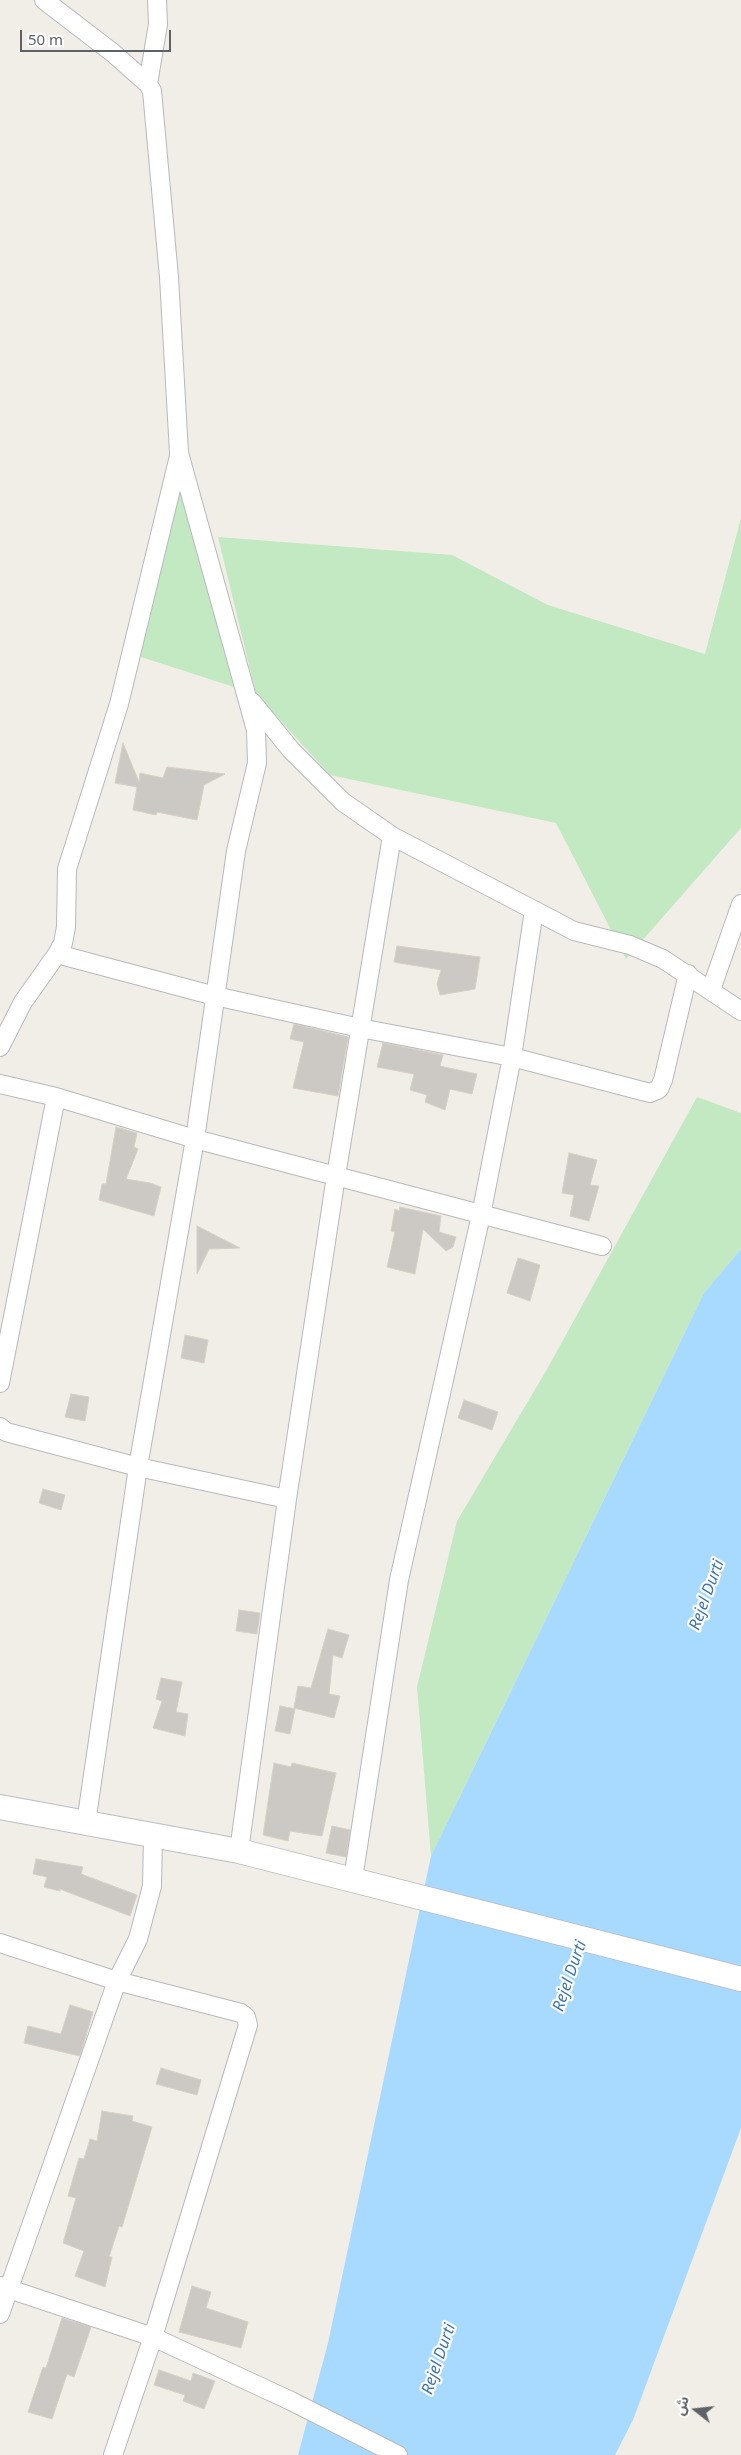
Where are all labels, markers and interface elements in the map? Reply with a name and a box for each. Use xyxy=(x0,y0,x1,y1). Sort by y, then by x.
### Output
scale bar xyxy=(22,20,174,52)
text: 50 m xyxy=(28,29,63,49)
water label: Rejel Durti xyxy=(685,1557,729,1633)
water label: Rejel Durti xyxy=(549,1938,591,2014)
water label: Rejel Durti xyxy=(418,2321,460,2397)
north arrow xyxy=(671,2385,721,2435)
text: ش xyxy=(669,2394,693,2418)

